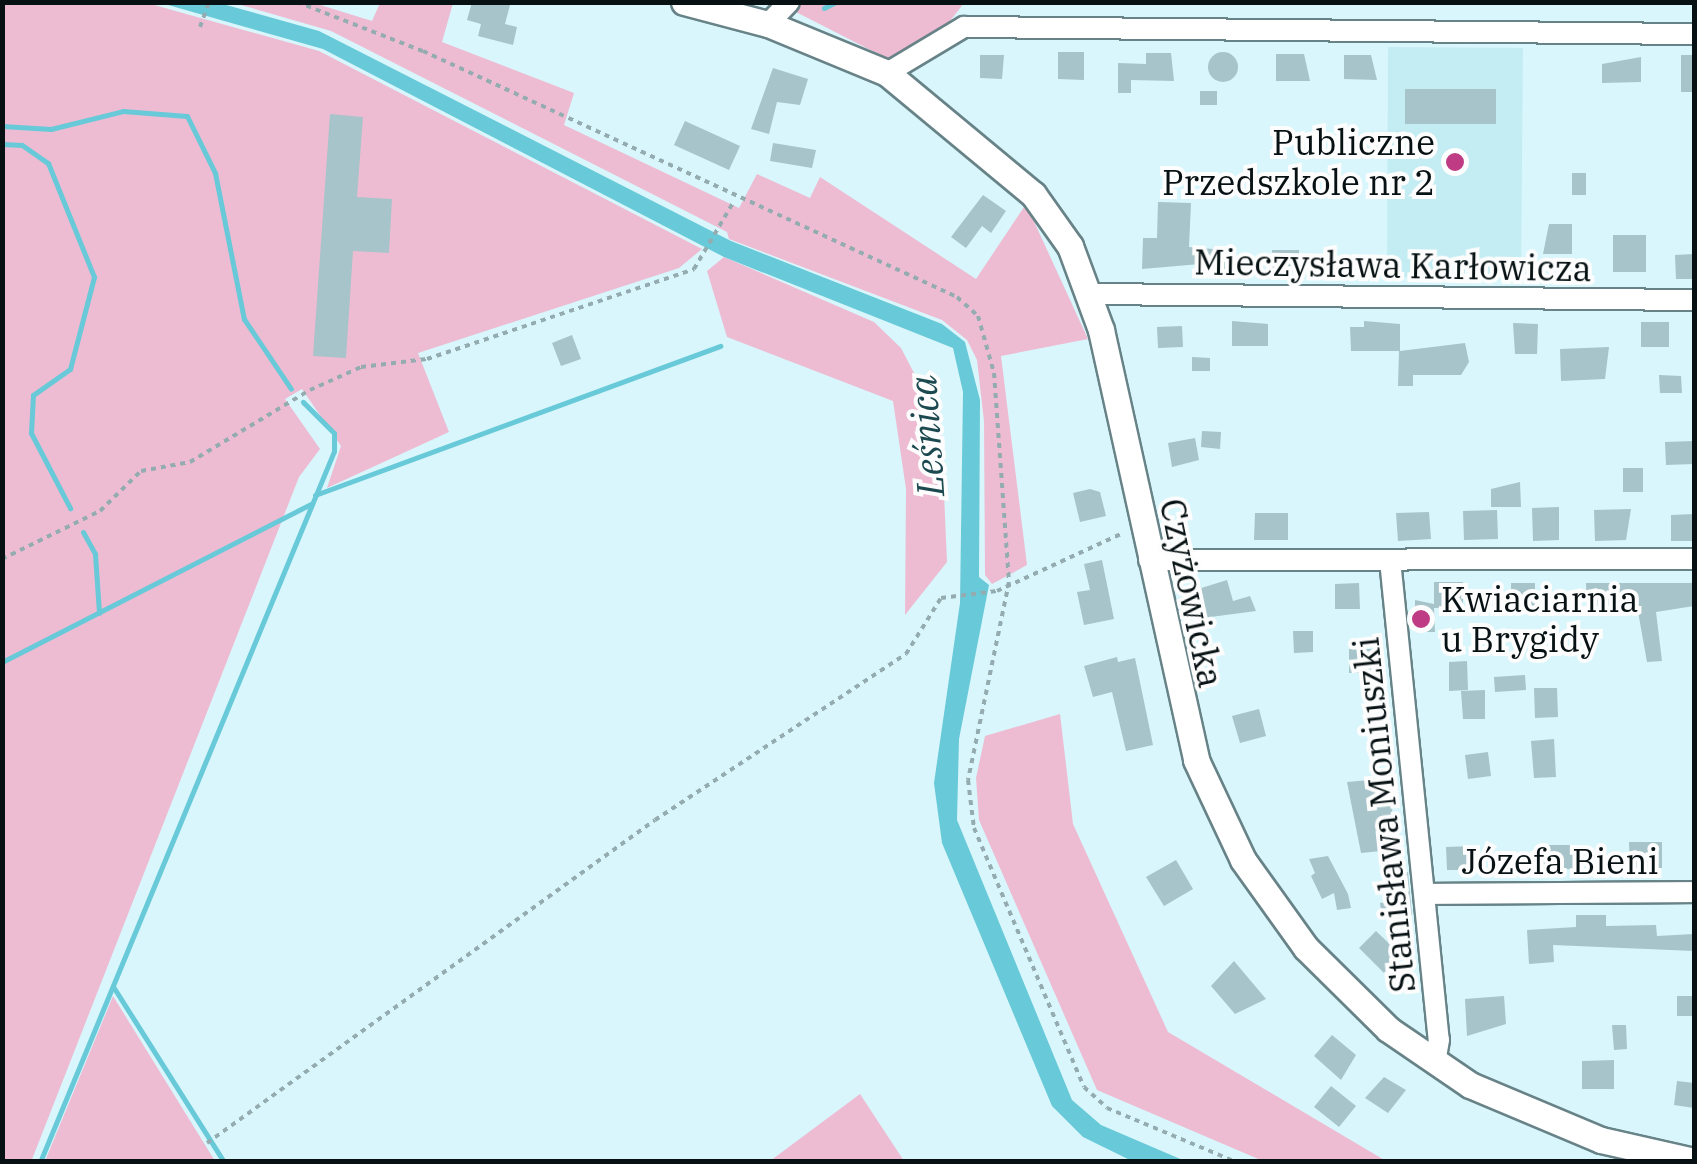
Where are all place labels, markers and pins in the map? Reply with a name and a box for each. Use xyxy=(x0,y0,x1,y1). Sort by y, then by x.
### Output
place label: Publiczne Przedszkole nr 2 xyxy=(1162,121,1435,203)
marker: Publiczne Przedszkole nr 2 xyxy=(1444,151,1466,173)
place label: Kwiaciarnia u Brygidy xyxy=(1441,578,1639,660)
marker: Kwiaciarnia u Brygidy xyxy=(1410,608,1432,630)

